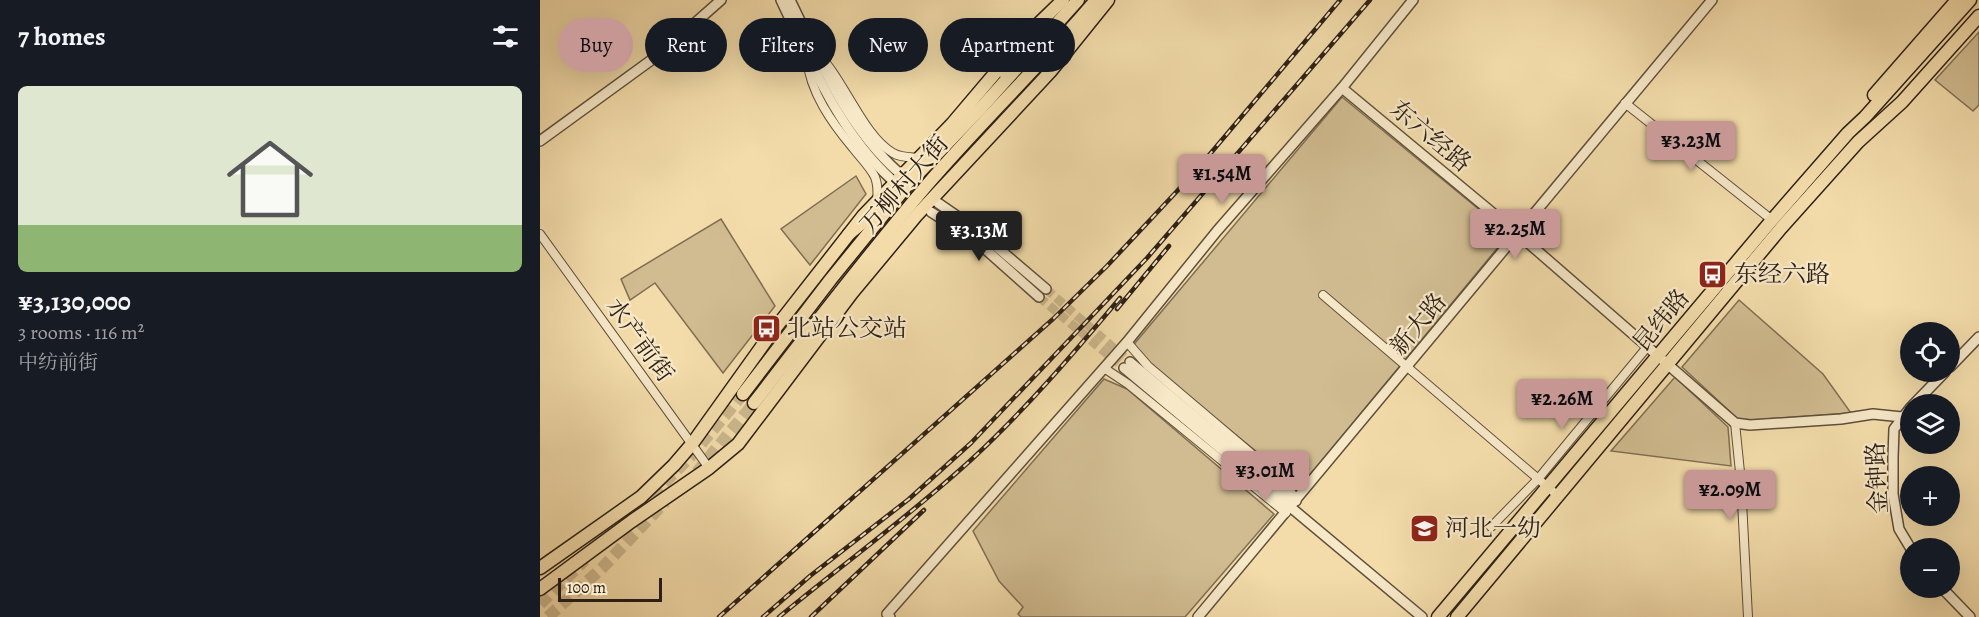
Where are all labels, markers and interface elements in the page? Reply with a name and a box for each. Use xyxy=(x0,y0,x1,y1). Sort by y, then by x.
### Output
chip: Buy xyxy=(558,18,633,72)
chip: Rent xyxy=(645,18,727,72)
chip: Filters xyxy=(739,18,836,72)
chip: New xyxy=(848,18,928,72)
chip: Apartment xyxy=(940,18,1075,72)
text: 7 homes xyxy=(18,19,106,54)
icon: filters xyxy=(489,20,522,53)
street label: 东六经路 xyxy=(1384,93,1478,179)
pin: ¥3.23M xyxy=(1642,121,1740,172)
icon: home xyxy=(216,125,324,233)
text: ¥3.23M xyxy=(1661,127,1721,154)
street label: 万柳村大街 xyxy=(853,128,955,240)
pin: ¥1.54M xyxy=(1173,154,1271,205)
text: ¥1.54M xyxy=(1193,160,1251,187)
pin: ¥2.25M xyxy=(1466,209,1564,260)
pin: ¥3.13M xyxy=(930,211,1028,262)
text: ¥2.25M xyxy=(1484,215,1546,242)
text: ¥3.13M xyxy=(950,217,1008,244)
bus stop icon: 东经六路 xyxy=(1697,258,1729,290)
place label: 东经六路 xyxy=(1734,258,1830,290)
street label: 昆纬路 xyxy=(1626,282,1696,358)
text: ¥3,130,000 xyxy=(18,284,131,319)
street label: 新大路 xyxy=(1383,286,1453,362)
street label: 水产前街 xyxy=(599,292,681,388)
bus stop icon: 北站公交站 xyxy=(750,312,782,344)
place label: 北站公交站 xyxy=(787,312,907,344)
text: 3 rooms · 116 m² xyxy=(18,319,144,346)
map controls xyxy=(1900,322,1960,598)
button: locate xyxy=(1900,322,1960,382)
text: 中纺前街 xyxy=(18,349,98,376)
pin: ¥2.26M xyxy=(1513,379,1611,430)
text: ¥2.26M xyxy=(1531,385,1593,412)
button: layers xyxy=(1900,394,1960,454)
street label: 金钟路 xyxy=(1859,441,1895,515)
pin: ¥3.01M xyxy=(1216,451,1314,502)
text: ¥3.01M xyxy=(1235,457,1295,484)
button: + xyxy=(1900,466,1960,526)
pin: ¥2.09M xyxy=(1681,470,1779,521)
text: ¥2.09M xyxy=(1699,476,1761,503)
school or university icon: 河北一幼 xyxy=(1408,512,1440,544)
place label: 河北一幼 xyxy=(1445,512,1541,544)
button: − xyxy=(1900,538,1960,598)
scale bar xyxy=(558,575,662,602)
text: 100 m xyxy=(567,577,606,599)

